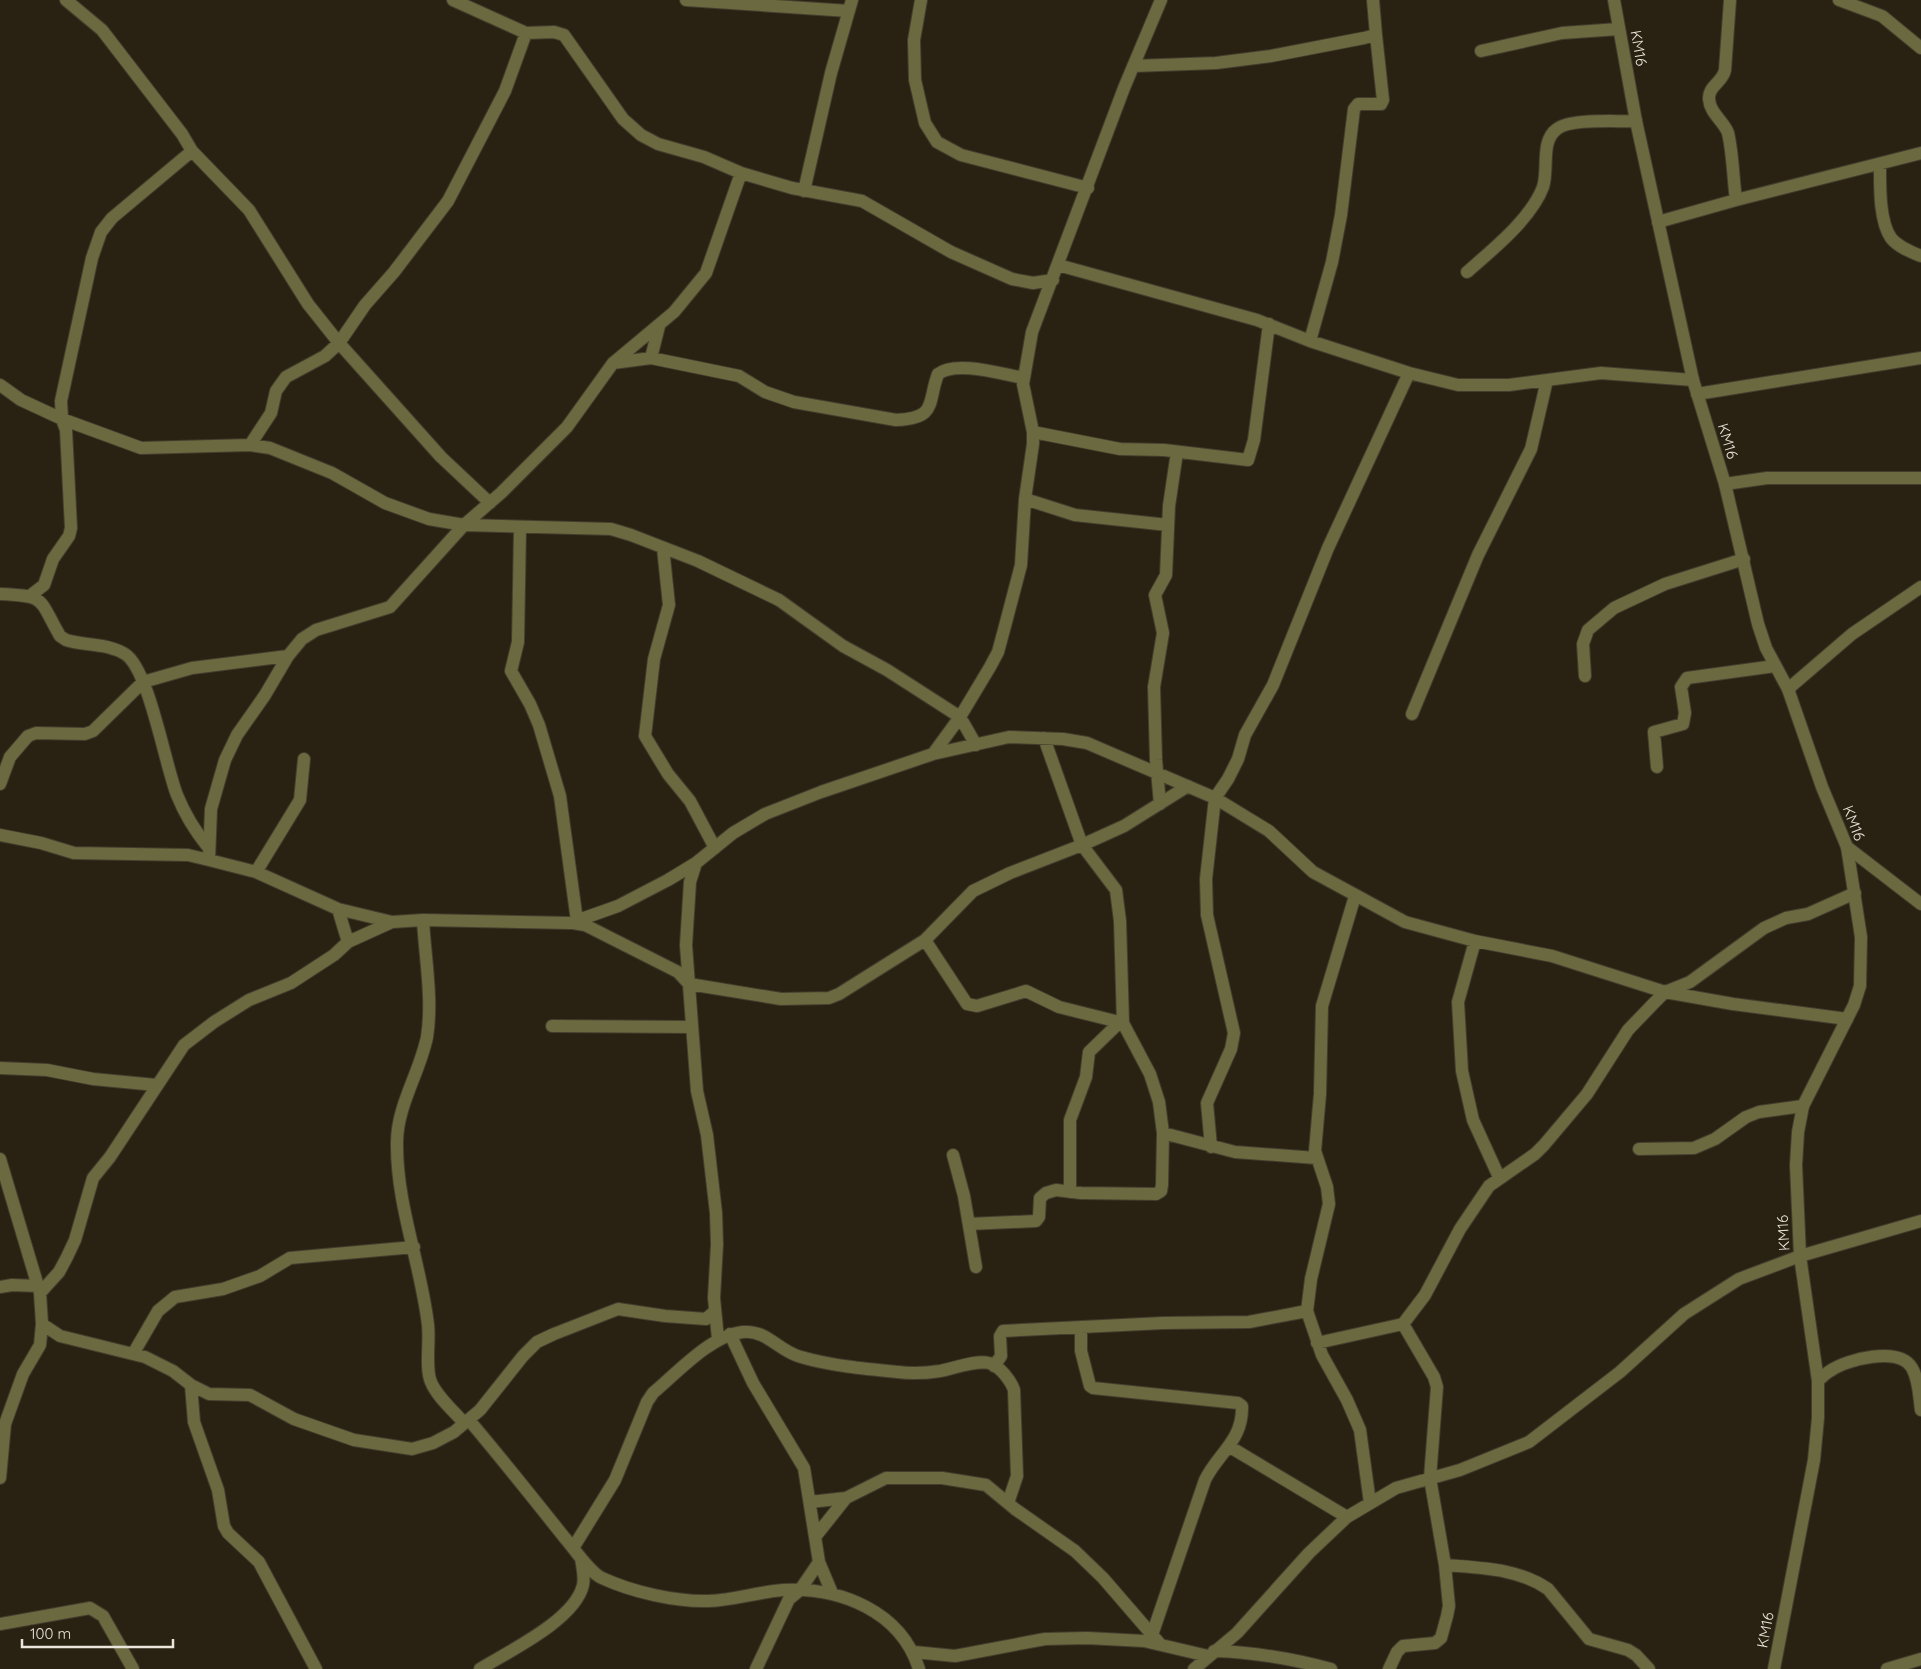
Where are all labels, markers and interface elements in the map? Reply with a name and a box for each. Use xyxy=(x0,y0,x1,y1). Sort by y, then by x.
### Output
street label: KM16 xyxy=(1627,29,1651,67)
street label: KM16 xyxy=(1714,421,1742,461)
street label: KM16 xyxy=(1839,803,1869,843)
street label: KM16 xyxy=(1773,1214,1793,1252)
street label: KM16 xyxy=(1752,1610,1778,1650)
scale bar xyxy=(22,1616,174,1648)
text: 100 m xyxy=(30,1624,71,1643)

